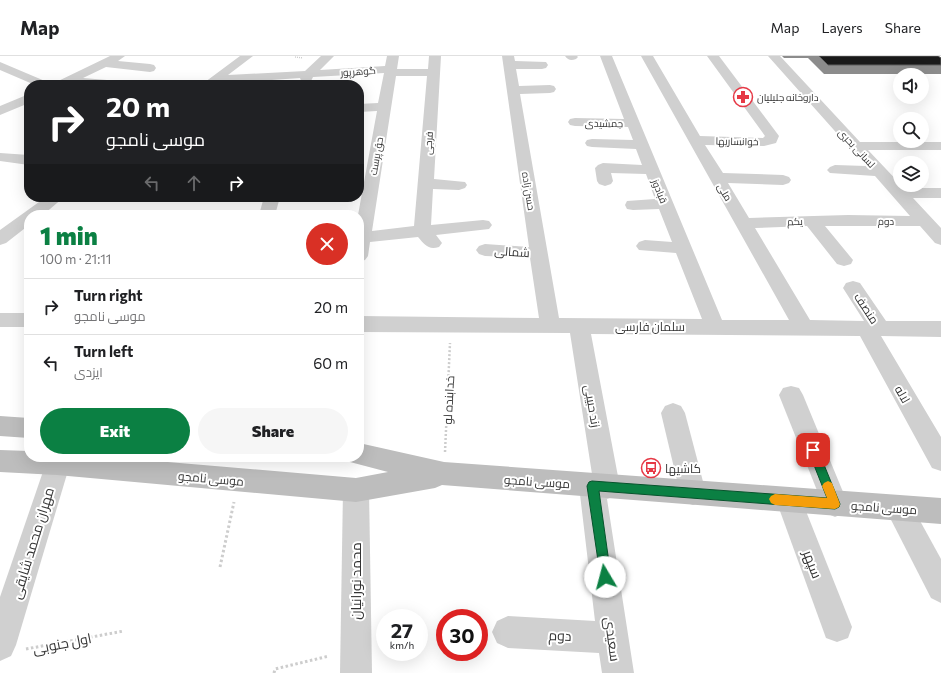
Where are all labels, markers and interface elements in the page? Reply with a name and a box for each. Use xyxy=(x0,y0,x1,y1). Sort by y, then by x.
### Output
text: Map xyxy=(20,16,59,39)
text: Map xyxy=(771,19,799,36)
text: Layers xyxy=(821,19,863,36)
text: Share xyxy=(885,19,921,36)
street label: گوهرپور xyxy=(339,64,376,79)
map controls xyxy=(893,68,929,192)
button: sound xyxy=(893,68,929,104)
pharmacy icon: داروخانه جلیلیان xyxy=(732,86,754,108)
text: 20 m xyxy=(106,89,170,123)
place label: داروخانه جلیلیان xyxy=(757,91,819,104)
icon: right xyxy=(40,96,92,148)
button: search xyxy=(893,112,929,148)
street label: جمشیدی xyxy=(585,117,623,130)
street label: لسانی بحری xyxy=(835,126,878,170)
text: موسی نامجو xyxy=(106,128,205,150)
street label: فرجی xyxy=(421,131,436,155)
street label: خوانساریها xyxy=(715,135,759,148)
street label: حق پرست xyxy=(367,136,386,176)
button: layers xyxy=(893,156,929,192)
street label: حسن زاده xyxy=(519,171,538,211)
icon: left xyxy=(141,172,163,194)
icon: ahead xyxy=(183,172,205,194)
icon: right xyxy=(225,172,247,194)
street label: قبادوز xyxy=(649,176,670,205)
street label: ملی xyxy=(714,181,735,203)
street label: یکم xyxy=(787,215,803,229)
street label: دوم xyxy=(878,215,895,229)
text: 1 min xyxy=(40,221,98,250)
button: close xyxy=(306,223,348,265)
street label: شمالی xyxy=(494,243,530,260)
text: 100 m · 21:11 xyxy=(40,251,111,267)
text: Turn right xyxy=(74,286,143,304)
street label: منصف xyxy=(852,290,882,326)
icon: right xyxy=(40,296,62,318)
text: 20 m xyxy=(314,298,348,316)
text: موسی نامجو xyxy=(74,308,146,324)
street label: سلمان فارسی xyxy=(615,319,685,334)
text: Turn left xyxy=(74,342,133,360)
icon: left xyxy=(40,352,62,374)
text: 60 m xyxy=(313,354,348,372)
text: ایزدی xyxy=(74,364,103,380)
street label: خدابنده لو xyxy=(440,375,457,425)
street label: لاله xyxy=(892,383,914,405)
street label: زند حبیبی xyxy=(581,384,604,429)
button: Exit xyxy=(40,408,190,454)
button: Share xyxy=(198,408,348,454)
pin xyxy=(796,433,830,467)
icon: arrive xyxy=(802,439,824,461)
bus stop icon: کاشیها xyxy=(640,457,662,479)
place label: کاشیها xyxy=(665,461,701,476)
street label: موسی نامجو xyxy=(177,468,245,489)
street label: موسی نامجو xyxy=(503,472,570,491)
street label: مهران محمد شایقی xyxy=(7,485,57,601)
street label: موسی نامجو xyxy=(850,498,917,517)
street label: محمد نورانیان xyxy=(347,542,364,620)
street label: سپهر xyxy=(798,546,826,581)
position arrow xyxy=(584,556,626,598)
speed limit sign: 30 xyxy=(436,609,488,661)
street label: سعیدی xyxy=(601,616,625,662)
text: 27 xyxy=(391,618,413,642)
street label: دوم xyxy=(548,626,572,646)
street label: اول جنوبی xyxy=(31,629,93,658)
text: km/h xyxy=(390,639,414,651)

